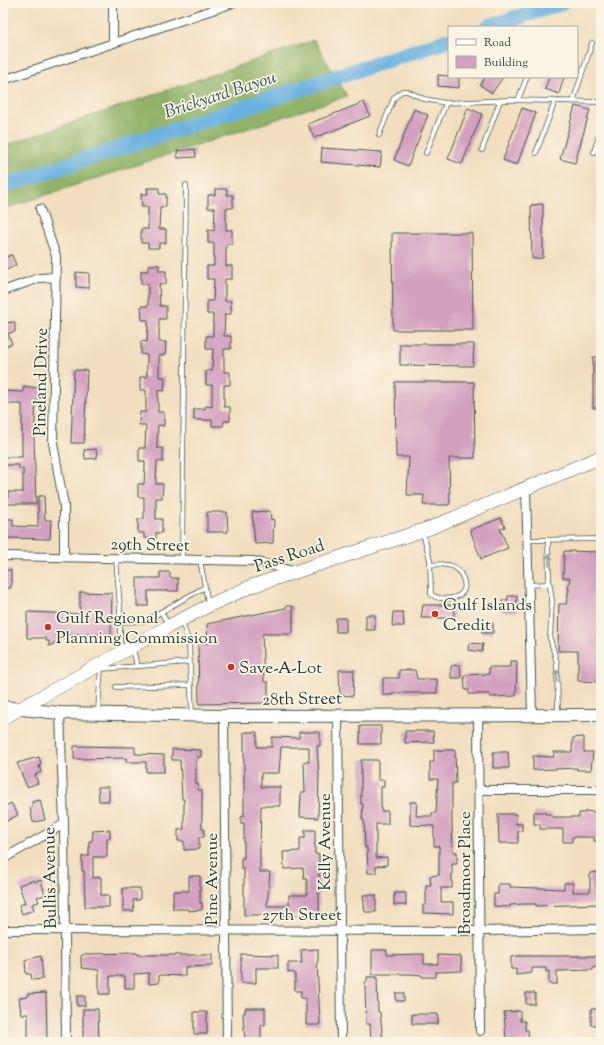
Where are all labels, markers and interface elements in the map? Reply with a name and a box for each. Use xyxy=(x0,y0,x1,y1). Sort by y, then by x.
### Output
legend xyxy=(448,26,578,78)
text: Road xyxy=(484,34,511,52)
text: Building xyxy=(484,54,528,72)
water label: Brickyard Bayou xyxy=(161,65,281,126)
street label: Pineland Drive xyxy=(29,328,55,436)
street label: 29th Street xyxy=(110,533,190,559)
street label: Pass Road xyxy=(251,534,328,579)
one-way arrow xyxy=(545,554,552,567)
place label: Gulf Islands Credit xyxy=(443,594,532,638)
place label: Gulf Regional Planning Commission xyxy=(56,607,218,651)
marker: Gulf Islands Credit xyxy=(430,609,440,619)
marker: Gulf Regional Planning Commission xyxy=(43,622,53,632)
place label: Save-A-Lot xyxy=(239,657,322,681)
marker: Save-A-Lot xyxy=(226,662,236,672)
one-way arrow xyxy=(554,670,561,683)
street label: 28th Street xyxy=(262,687,342,713)
street label: Kelly Avenue xyxy=(314,793,338,891)
street label: Broadmoor Place xyxy=(454,811,478,935)
street label: Bullis Avenue xyxy=(38,827,64,929)
street label: Pine Avenue xyxy=(201,833,225,925)
street label: 27th Street xyxy=(262,904,342,928)

